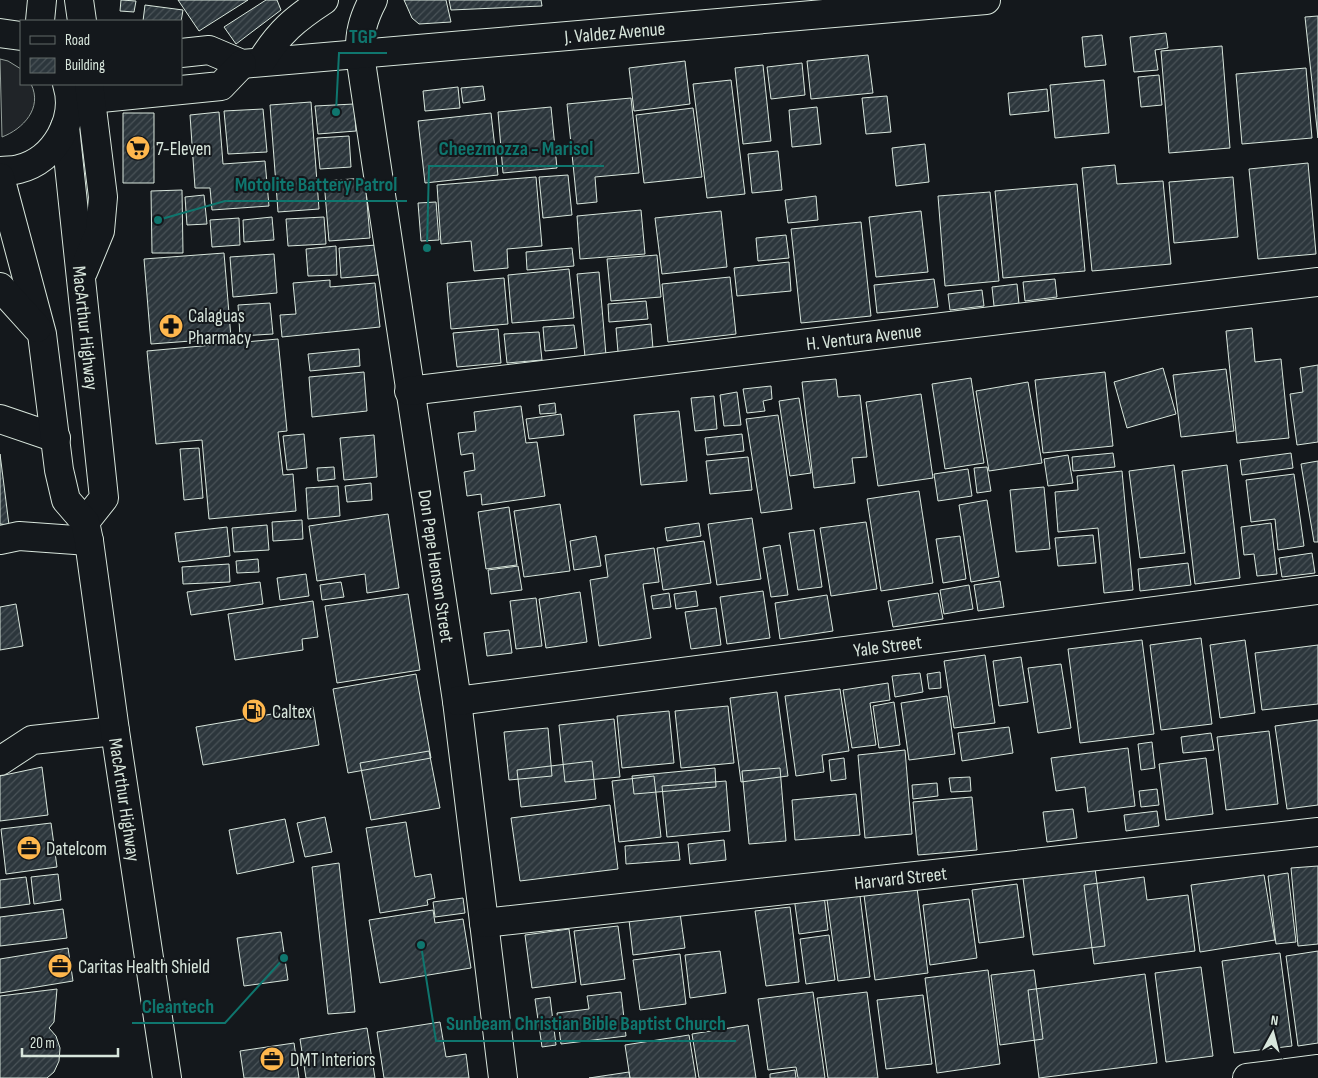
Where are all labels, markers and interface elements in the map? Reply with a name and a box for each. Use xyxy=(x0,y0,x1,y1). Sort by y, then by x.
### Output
callout: TGP xyxy=(339,18,387,53)
street label: J. Valdez Avenue xyxy=(562,18,666,49)
legend xyxy=(20,20,182,85)
text: TGP xyxy=(349,25,377,49)
text: Road xyxy=(65,31,90,50)
text: Building xyxy=(65,56,105,75)
callout: Cheezmozza - Marisol xyxy=(429,131,604,166)
supermarket icon: 7-Eleven xyxy=(125,135,151,161)
text: Cheezmozza - Marisol xyxy=(439,137,593,161)
place label: 7-Eleven xyxy=(156,138,211,161)
callout: Motolite Battery Patrol xyxy=(225,166,407,201)
text: Motolite Battery Patrol xyxy=(235,173,397,197)
street label: MacArthur Highway xyxy=(67,265,103,392)
place label: Calaguas Pharmacy xyxy=(188,305,252,350)
pharmacy icon: Calaguas Pharmacy xyxy=(158,313,184,339)
street label: H. Ventura Avenue xyxy=(805,320,923,356)
street label: Don Pepe Henson Street xyxy=(412,488,458,644)
street label: Yale Street xyxy=(852,631,923,663)
fuel station icon: Caltex xyxy=(241,698,267,724)
place label: Caltex xyxy=(272,701,312,724)
street label: MacArthur Highway xyxy=(103,736,145,864)
office icon: Datelcom xyxy=(16,835,42,861)
place label: Datelcom xyxy=(46,838,107,861)
street label: Harvard Street xyxy=(853,863,948,896)
office icon: Caritas Health Shield xyxy=(47,953,73,979)
place label: Caritas Health Shield xyxy=(78,956,210,979)
callout: Cleantech xyxy=(132,988,225,1023)
text: Cleantech xyxy=(142,995,214,1019)
callout: Sunbeam Christian Bible Baptist Church xyxy=(436,1006,736,1041)
north arrow xyxy=(1248,1008,1298,1058)
text: Sunbeam Christian Bible Baptist Church xyxy=(446,1012,726,1036)
text: N xyxy=(1270,1012,1279,1029)
scale bar xyxy=(22,1026,119,1058)
text: 20 m xyxy=(30,1034,55,1053)
office icon: DMT Interiors xyxy=(259,1046,285,1072)
place label: DMT Interiors xyxy=(290,1049,376,1072)

